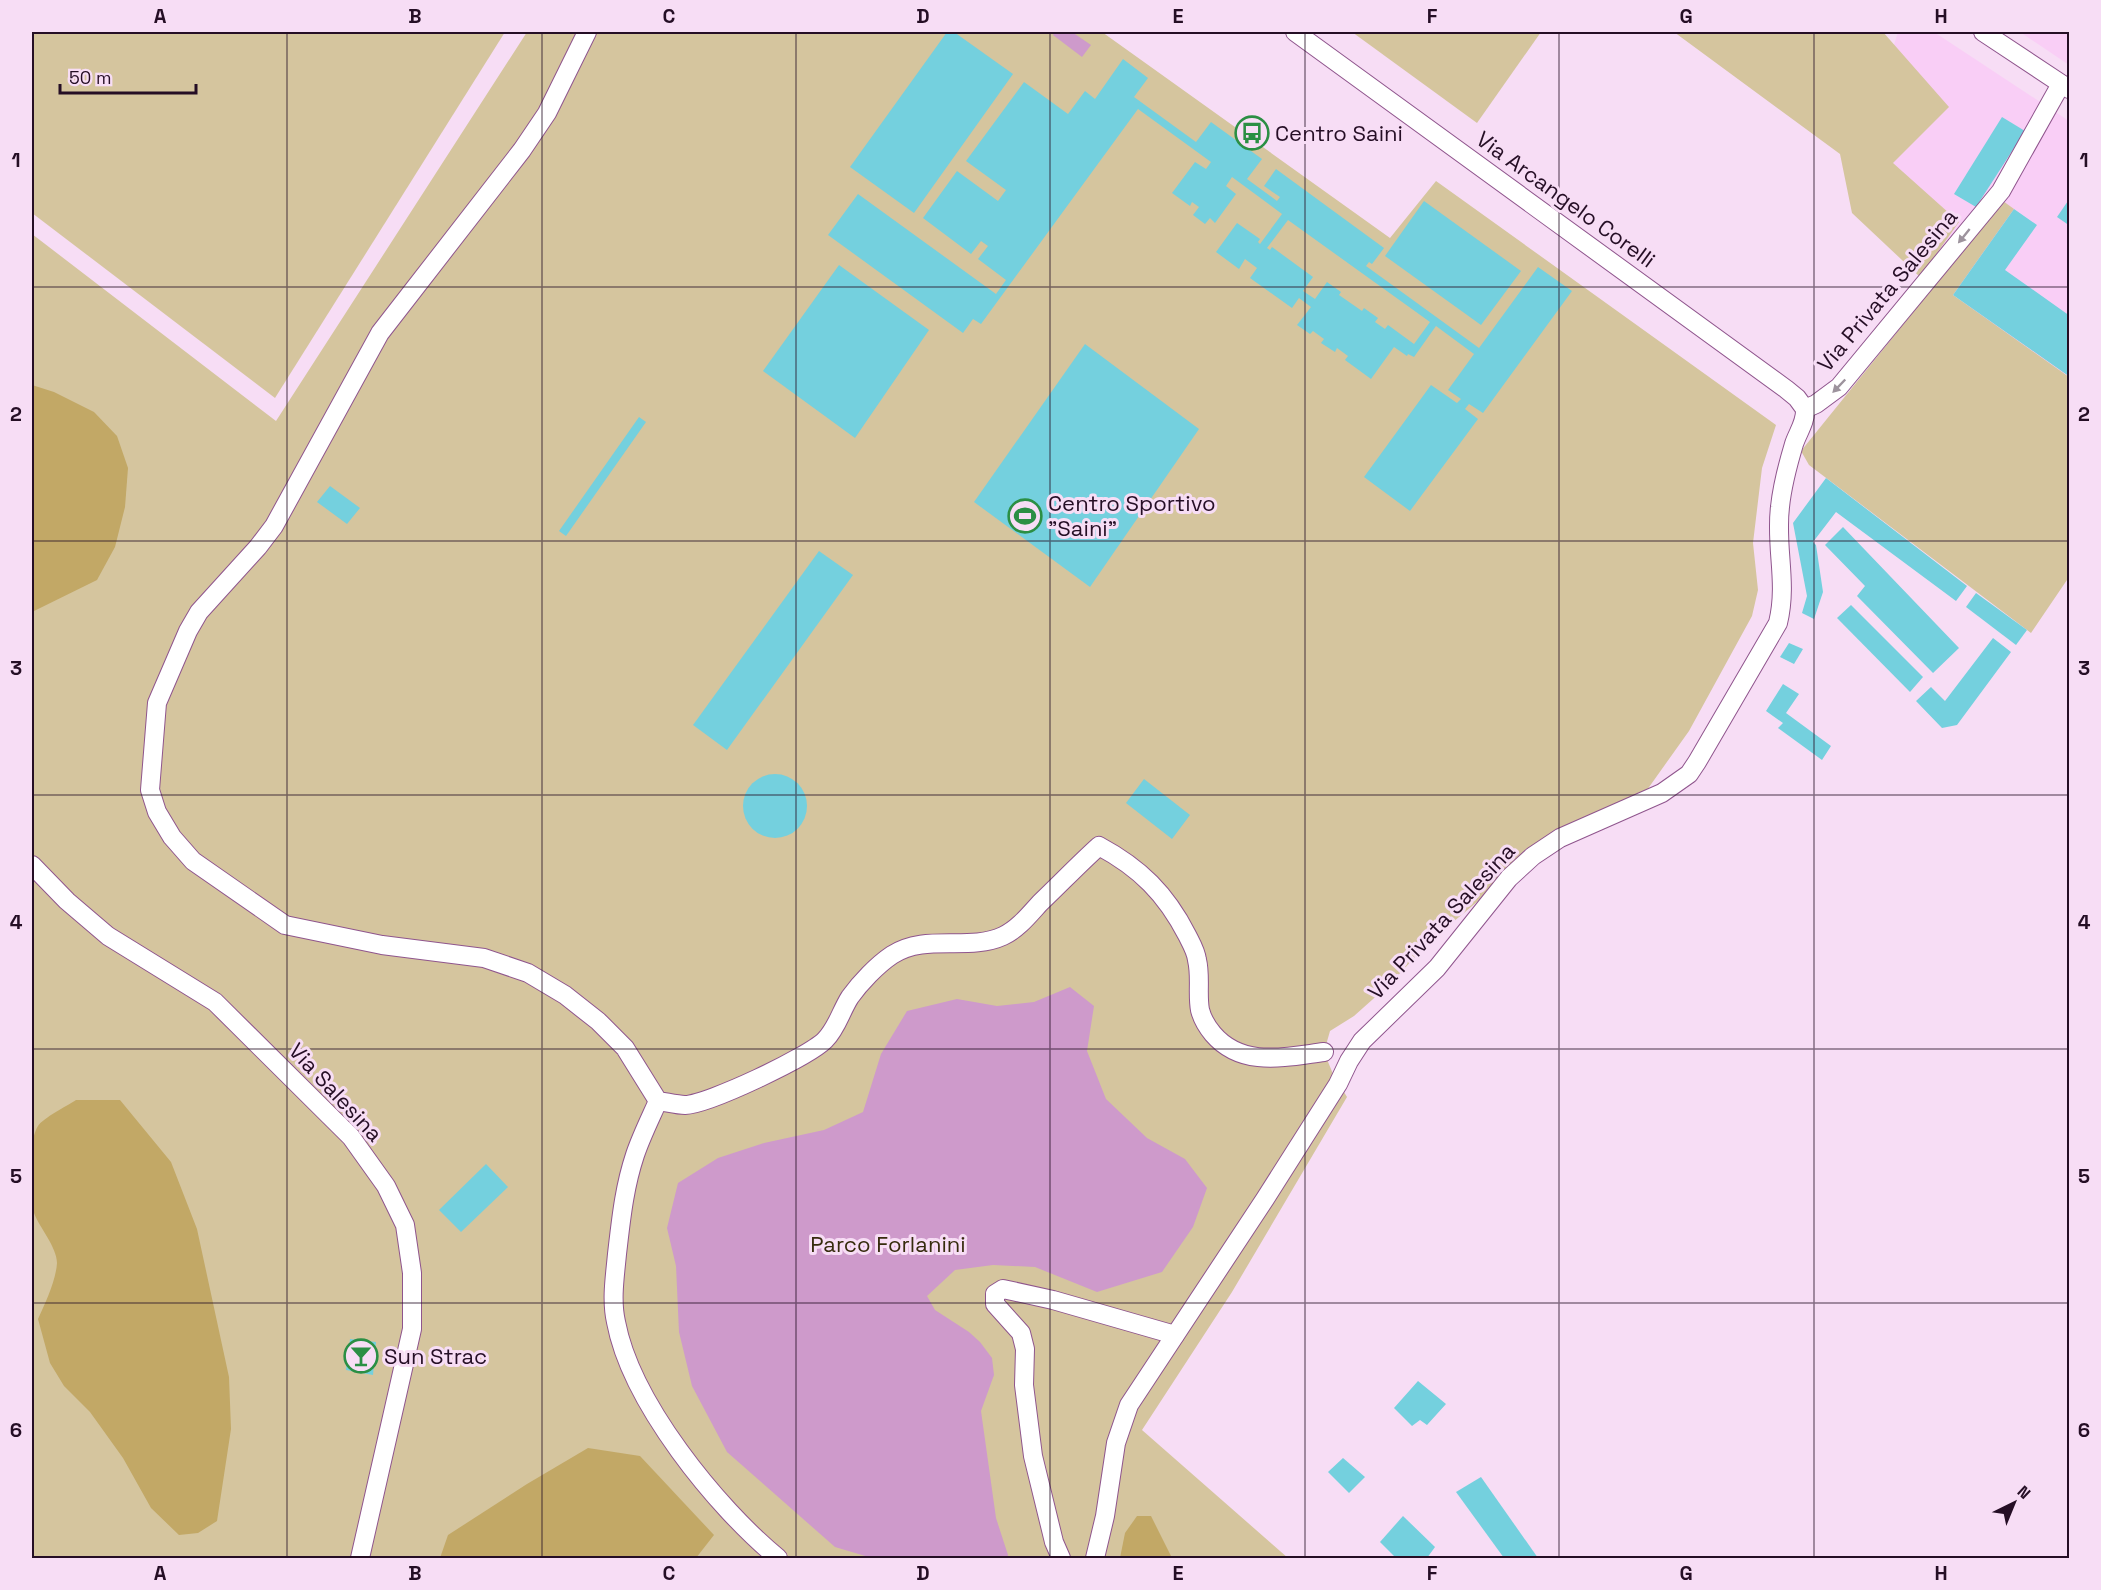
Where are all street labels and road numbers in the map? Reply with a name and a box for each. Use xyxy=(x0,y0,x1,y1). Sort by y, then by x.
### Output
street label: Via Arcangelo Corelli xyxy=(1471,125,1661,273)
street label: Via Privata Salesina xyxy=(1811,203,1963,377)
street label: Via Privata Salesina xyxy=(1361,837,1521,1005)
street label: Via Salesina xyxy=(283,1037,389,1148)

